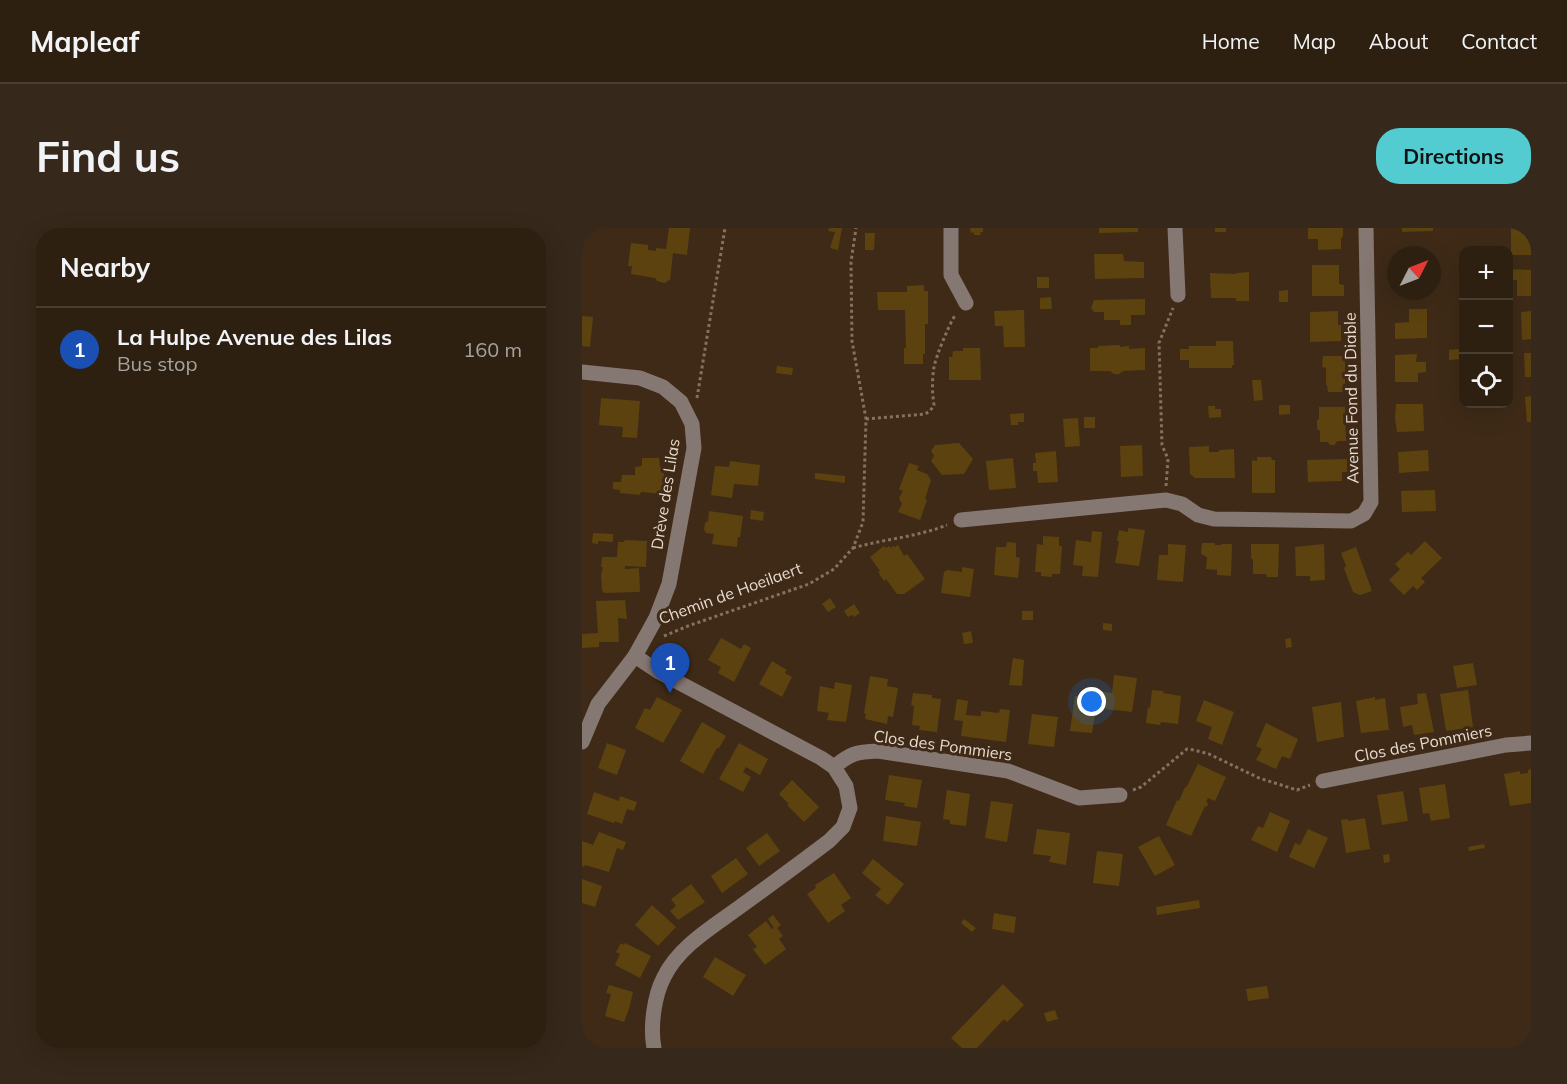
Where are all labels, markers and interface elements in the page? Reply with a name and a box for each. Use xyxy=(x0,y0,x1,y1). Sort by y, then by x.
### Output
text: Mapleaf xyxy=(30,24,139,59)
text: Home xyxy=(1202,28,1260,54)
text: Map xyxy=(1293,28,1336,54)
text: About xyxy=(1369,28,1428,54)
text: Contact xyxy=(1461,28,1537,54)
button: Directions xyxy=(1376,128,1531,184)
text: Find us xyxy=(36,130,180,183)
north arrow xyxy=(1387,246,1441,300)
map controls xyxy=(1459,246,1513,408)
button: + xyxy=(1459,246,1513,300)
text: Nearby xyxy=(60,251,150,284)
button: − xyxy=(1459,300,1513,354)
street label: Avenue Fond du Diable xyxy=(1340,312,1362,484)
text: La Hulpe Avenue des Lilas xyxy=(117,323,392,351)
text: 1 xyxy=(74,337,86,362)
text: 160 m xyxy=(463,337,522,362)
text: Bus stop xyxy=(117,351,197,376)
button: locate xyxy=(1459,354,1513,408)
street label: Drève des Lilas xyxy=(646,437,684,551)
street label: Chemin de Hoeilaert xyxy=(656,558,805,628)
pin: 1 xyxy=(650,644,689,693)
your location xyxy=(1077,687,1106,716)
street label: Clos des Pommiers xyxy=(1352,720,1494,766)
street label: Clos des Pommiers xyxy=(872,725,1014,765)

